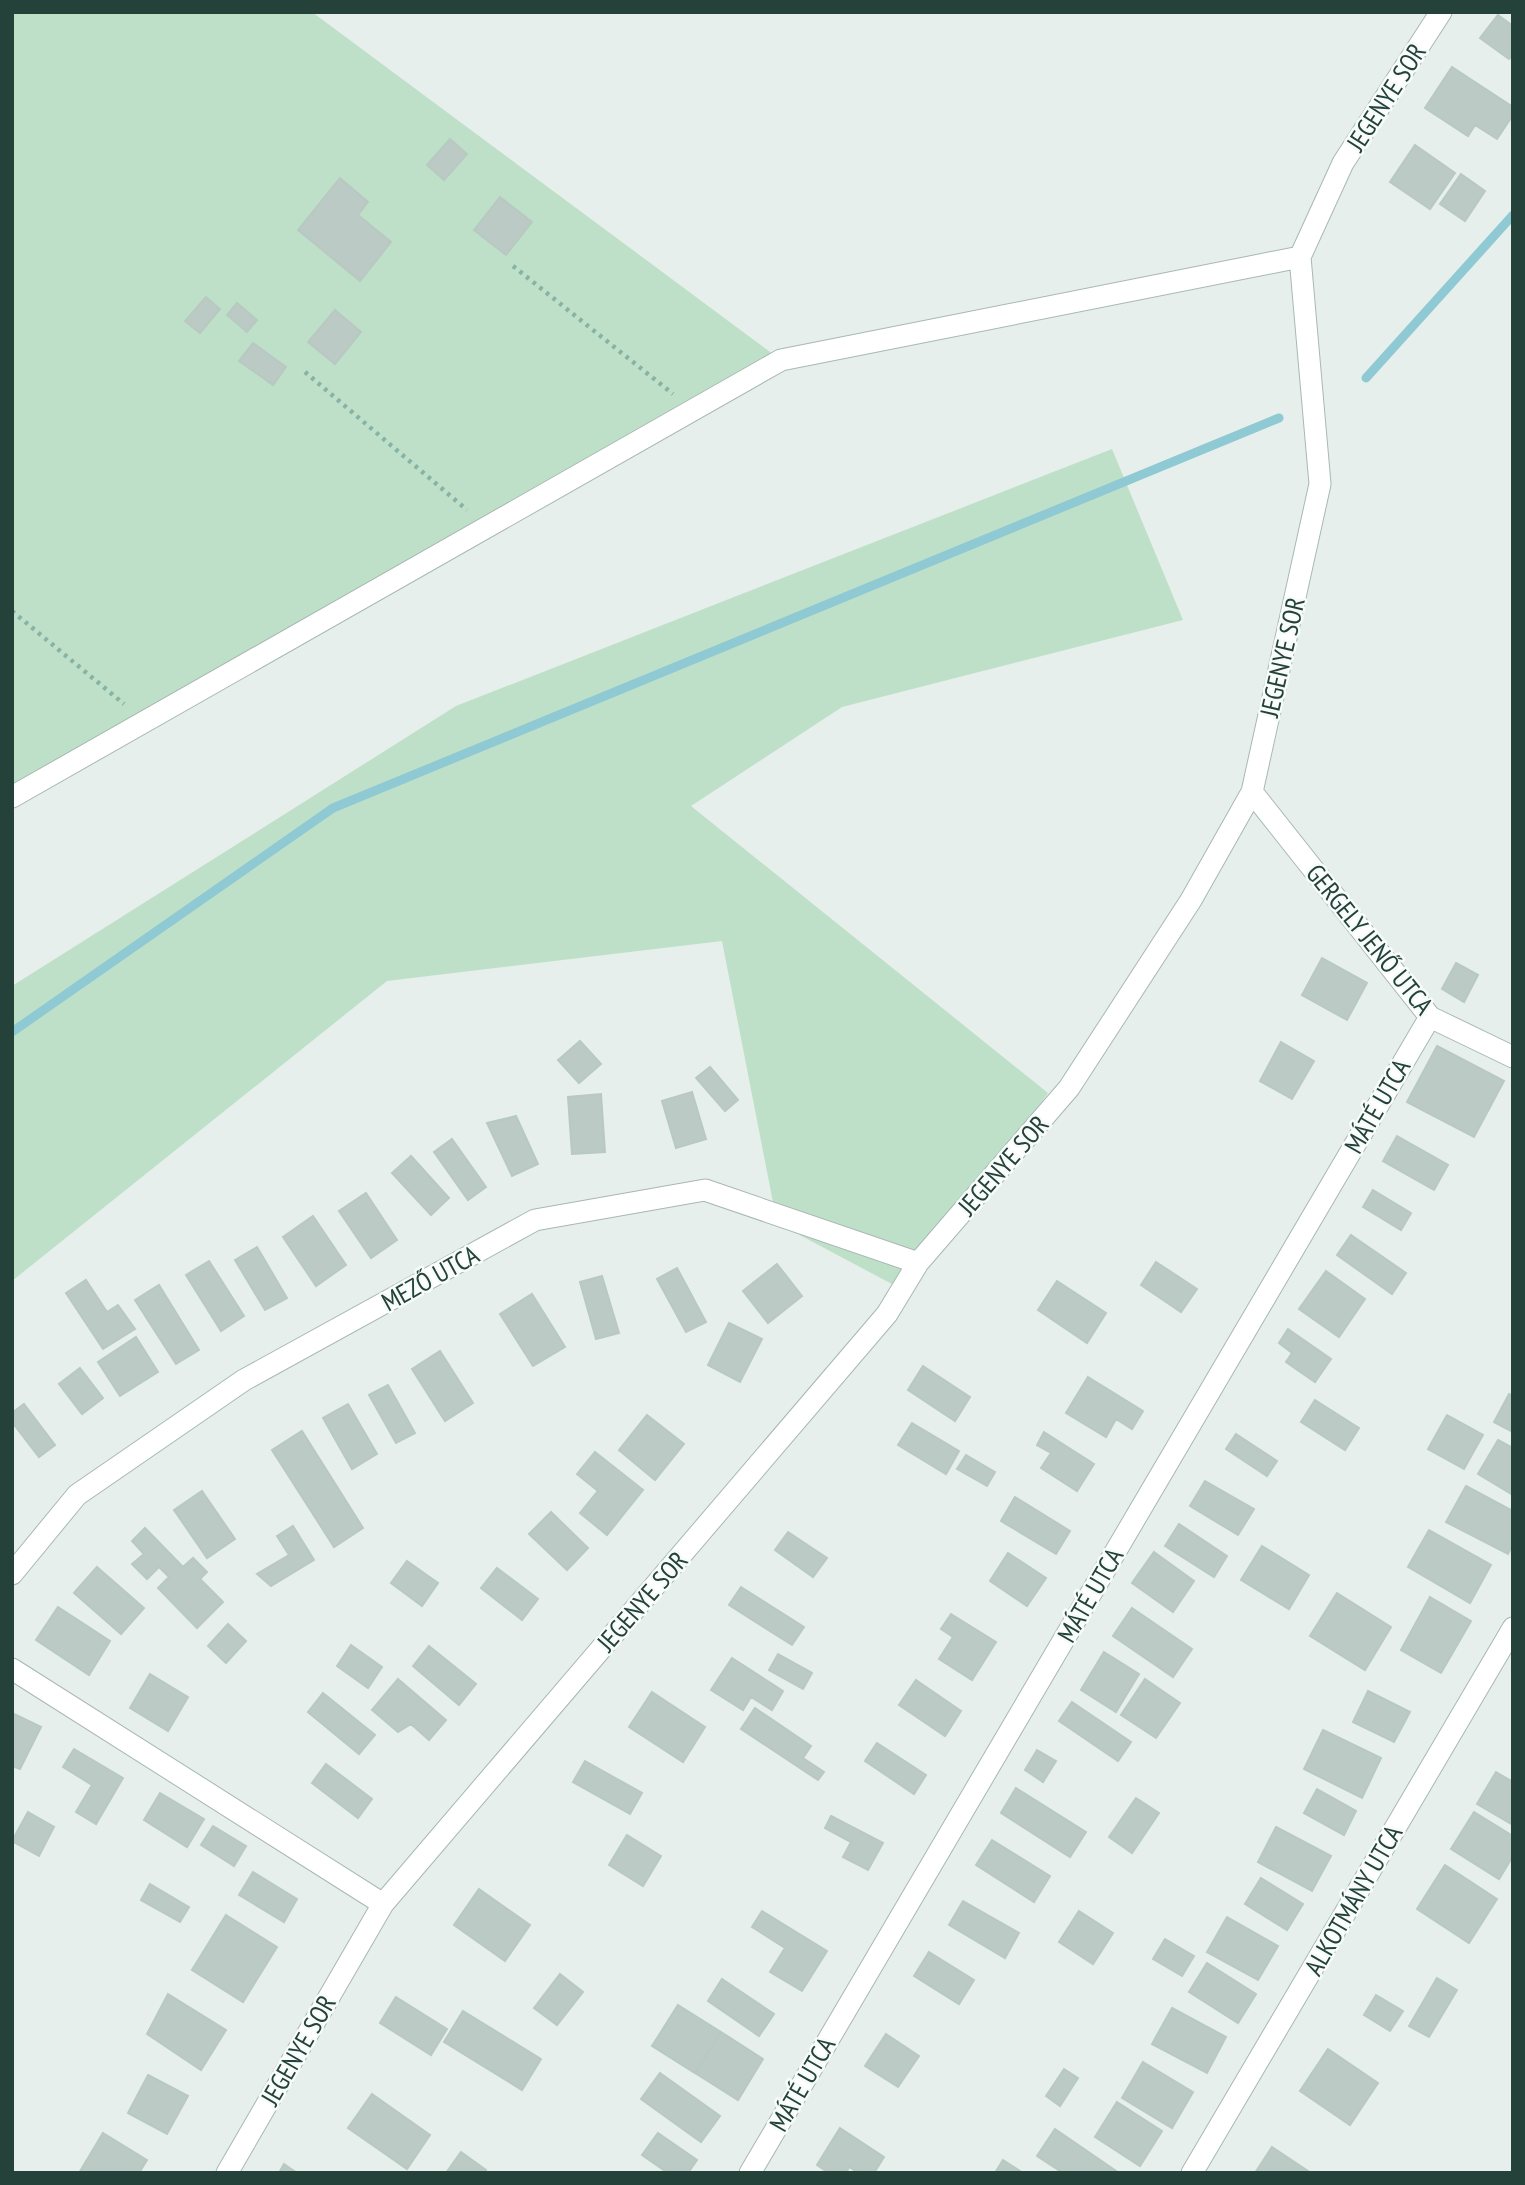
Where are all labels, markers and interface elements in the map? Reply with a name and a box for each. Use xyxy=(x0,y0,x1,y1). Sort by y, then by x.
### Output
street label: JEGENYE SOR xyxy=(1338,37,1433,158)
street label: JEGENYE SOR xyxy=(1252,594,1312,721)
street label: GERGELY JENŐ UTCA xyxy=(1299,857,1441,1021)
street label: MÁTÉ UTCA xyxy=(1337,1052,1418,1159)
street label: JEGENYE SOR xyxy=(950,1108,1055,1223)
street label: MEZŐ UTCA xyxy=(376,1237,485,1318)
street label: MÁTÉ UTCA xyxy=(1050,1541,1131,1648)
street label: JEGENYE SOR xyxy=(589,1544,694,1659)
street label: ALKOTMÁNY UTCA xyxy=(1297,1819,1410,1981)
street label: JEGENYE SOR xyxy=(253,1989,343,2112)
street label: MÁTÉ UTCA xyxy=(762,2030,843,2137)

